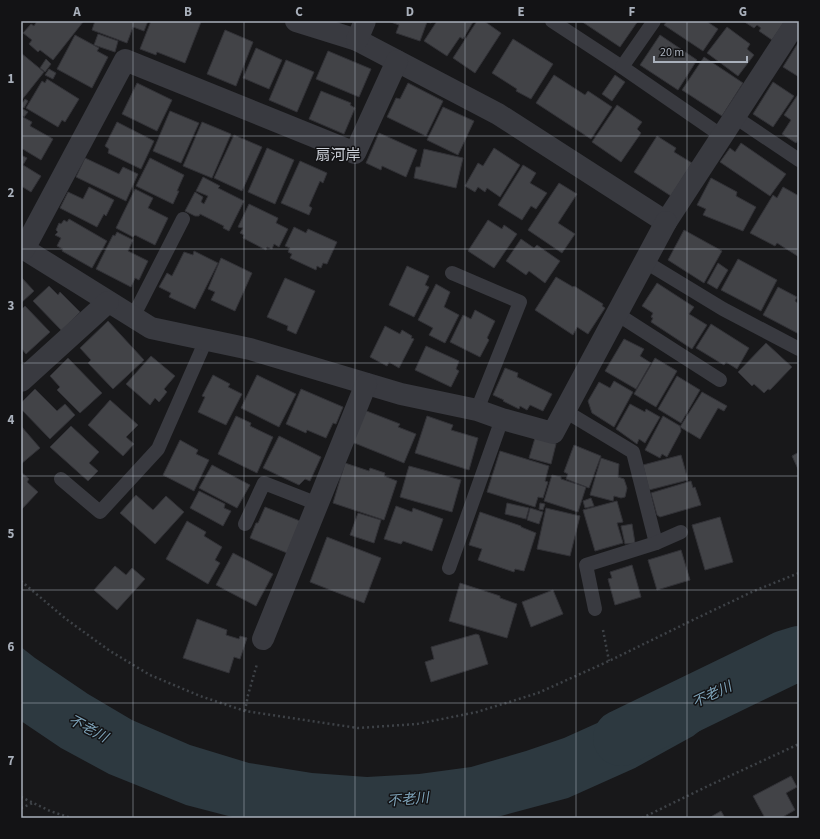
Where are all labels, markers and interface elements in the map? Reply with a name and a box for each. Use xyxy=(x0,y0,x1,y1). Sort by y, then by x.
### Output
text: A xyxy=(72,3,81,21)
text: B xyxy=(184,3,192,21)
text: C xyxy=(295,3,303,21)
text: D xyxy=(406,3,414,21)
text: E xyxy=(517,3,525,21)
text: F xyxy=(629,3,636,21)
text: G xyxy=(739,3,747,21)
scale bar xyxy=(654,38,747,64)
text: 20 m xyxy=(660,44,684,61)
text: 1 xyxy=(8,70,15,88)
district label: 扇河岸 xyxy=(315,145,361,166)
text: 2 xyxy=(8,184,15,202)
text: 3 xyxy=(8,297,15,315)
text: 4 xyxy=(8,411,15,429)
text: 5 xyxy=(8,525,15,543)
text: 6 xyxy=(8,638,15,656)
water label: 不老川 xyxy=(689,676,737,713)
water label: 不老川 xyxy=(65,710,113,749)
text: 7 xyxy=(8,752,15,770)
water label: 不老川 xyxy=(386,788,432,812)

